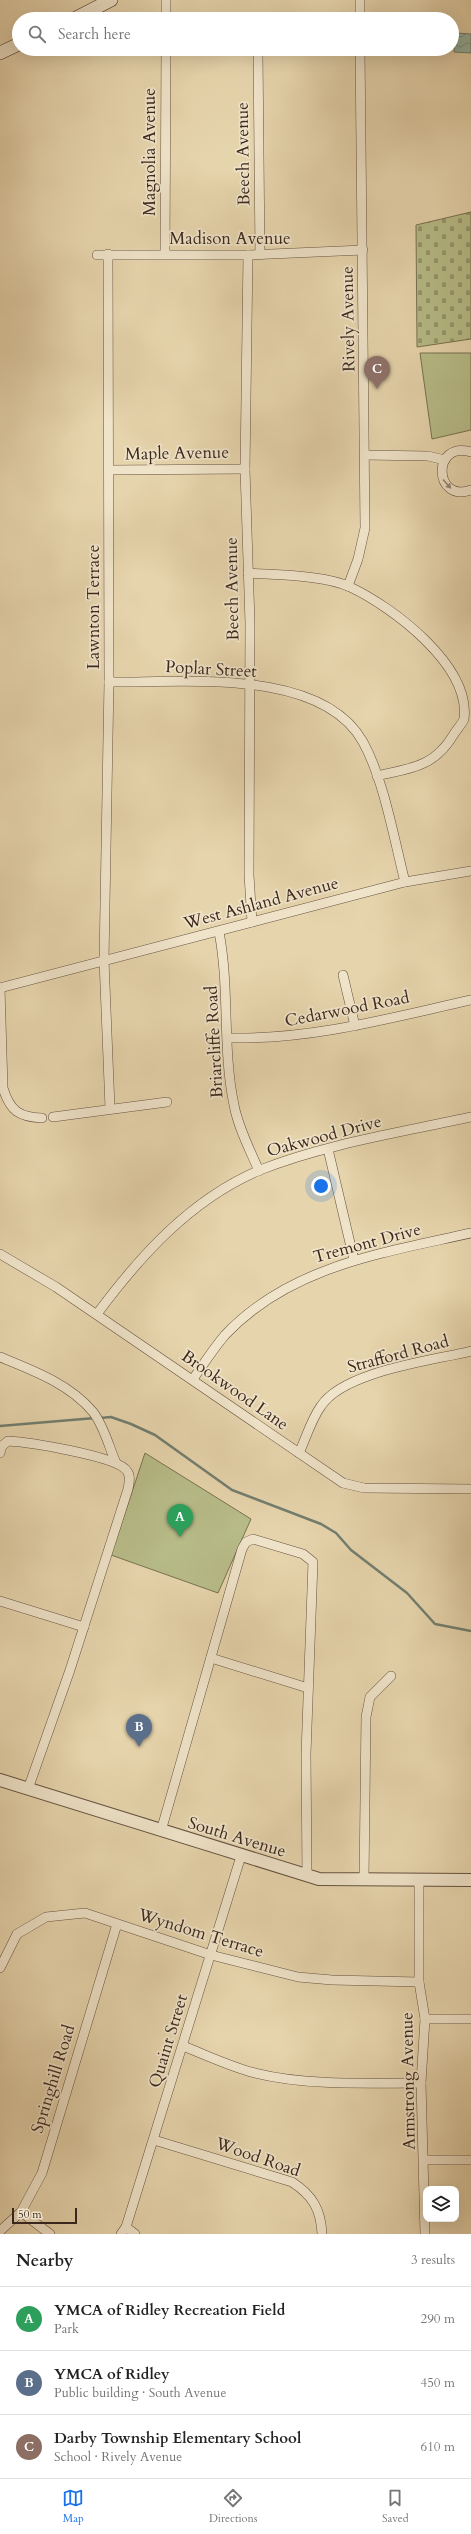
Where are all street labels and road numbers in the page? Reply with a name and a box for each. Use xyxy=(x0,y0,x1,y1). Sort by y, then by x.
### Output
street label: Magnolia Avenue xyxy=(138,88,161,216)
street label: Beech Avenue xyxy=(231,102,255,206)
street label: Madison Avenue xyxy=(169,227,291,250)
street label: Rively Avenue xyxy=(336,266,360,372)
street label: Maple Avenue xyxy=(125,441,229,465)
street label: Beech Avenue xyxy=(220,537,244,641)
street label: Lawnton Terrace xyxy=(82,544,105,670)
street label: Poplar Street xyxy=(165,655,258,683)
street label: West Ashland Avenue xyxy=(180,871,341,935)
street label: Briarcliffe Road xyxy=(200,985,228,1099)
street label: Cedarwood Road xyxy=(283,986,411,1032)
street label: Oakwood Drive xyxy=(264,1110,384,1162)
street label: Tremont Drive xyxy=(311,1218,423,1268)
street label: Strafford Road xyxy=(345,1329,451,1379)
street label: Brookwood Lane xyxy=(177,1344,293,1436)
street label: South Avenue xyxy=(185,1811,289,1863)
street label: Wyndom Terrace xyxy=(135,1903,267,1963)
street label: Quaint Street xyxy=(143,1991,193,2091)
street label: Armstrong Avenue xyxy=(395,2012,421,2150)
street label: Springhill Road xyxy=(26,2022,80,2136)
street label: Wood Road xyxy=(212,2131,303,2182)

